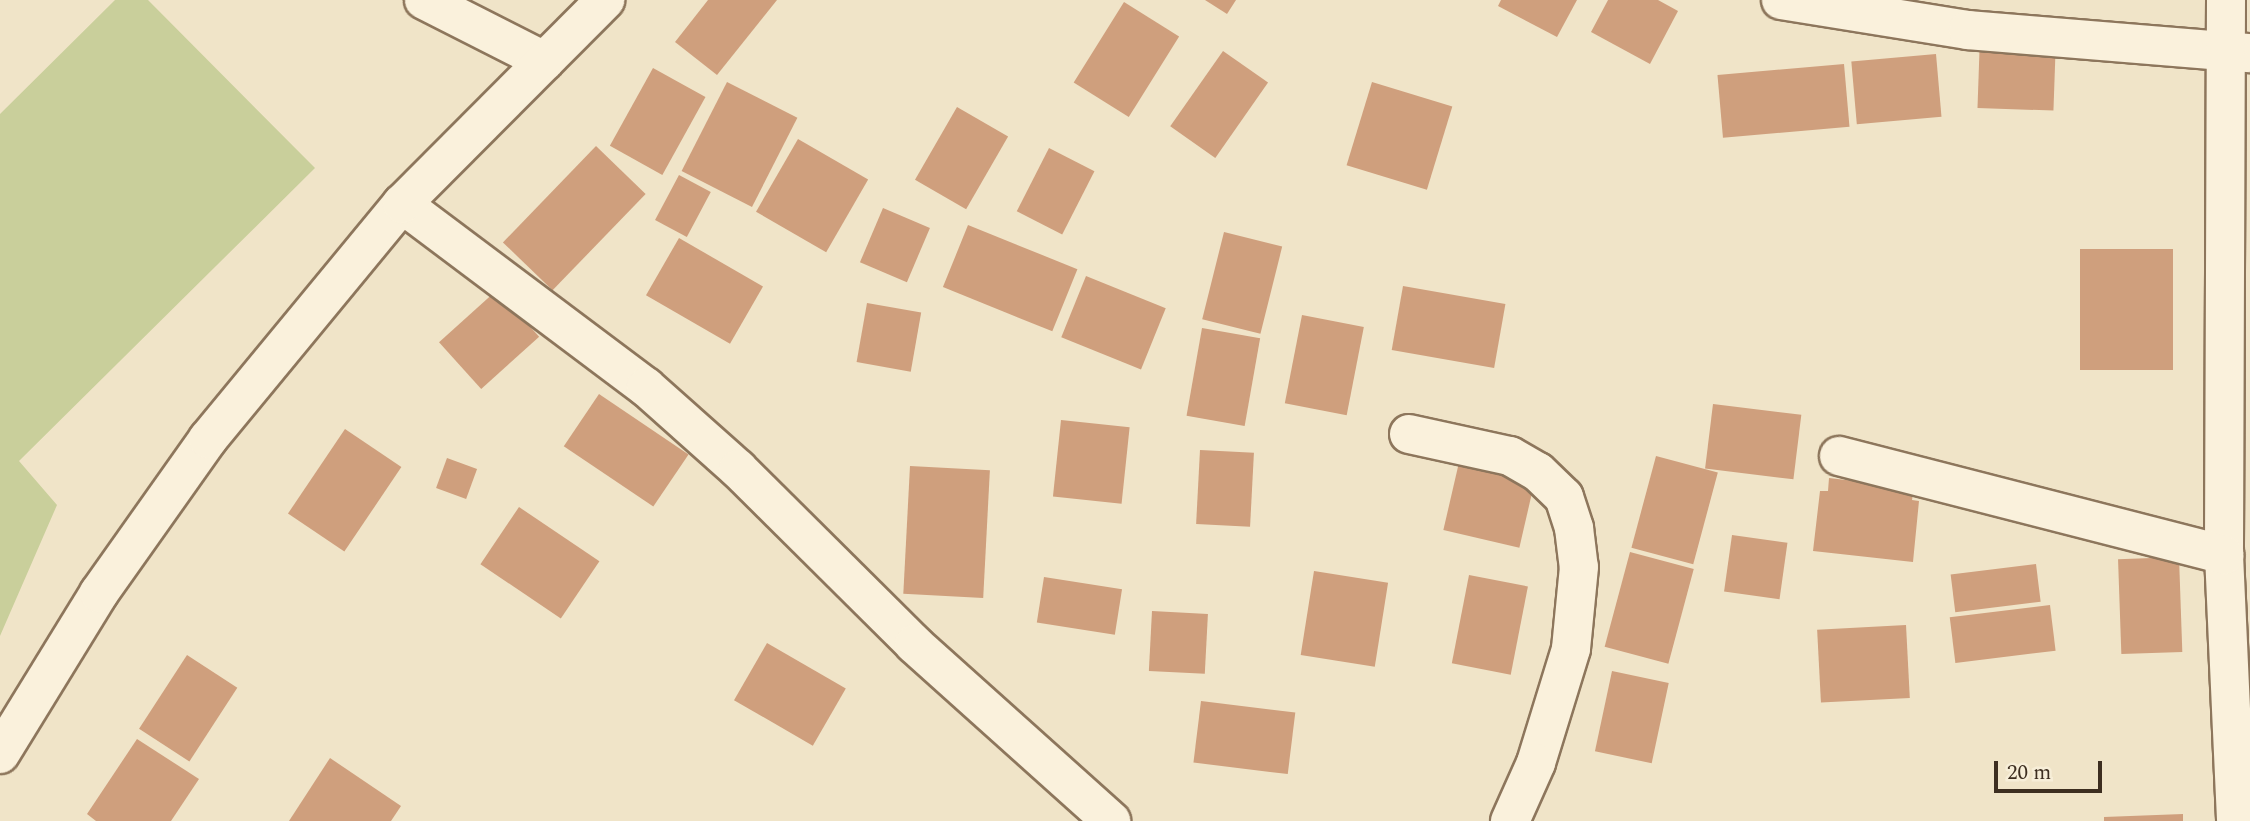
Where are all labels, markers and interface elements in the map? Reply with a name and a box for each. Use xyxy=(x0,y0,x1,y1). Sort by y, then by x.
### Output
scale bar xyxy=(1998,748,2106,792)
text: 20 m xyxy=(2007,757,2051,789)

